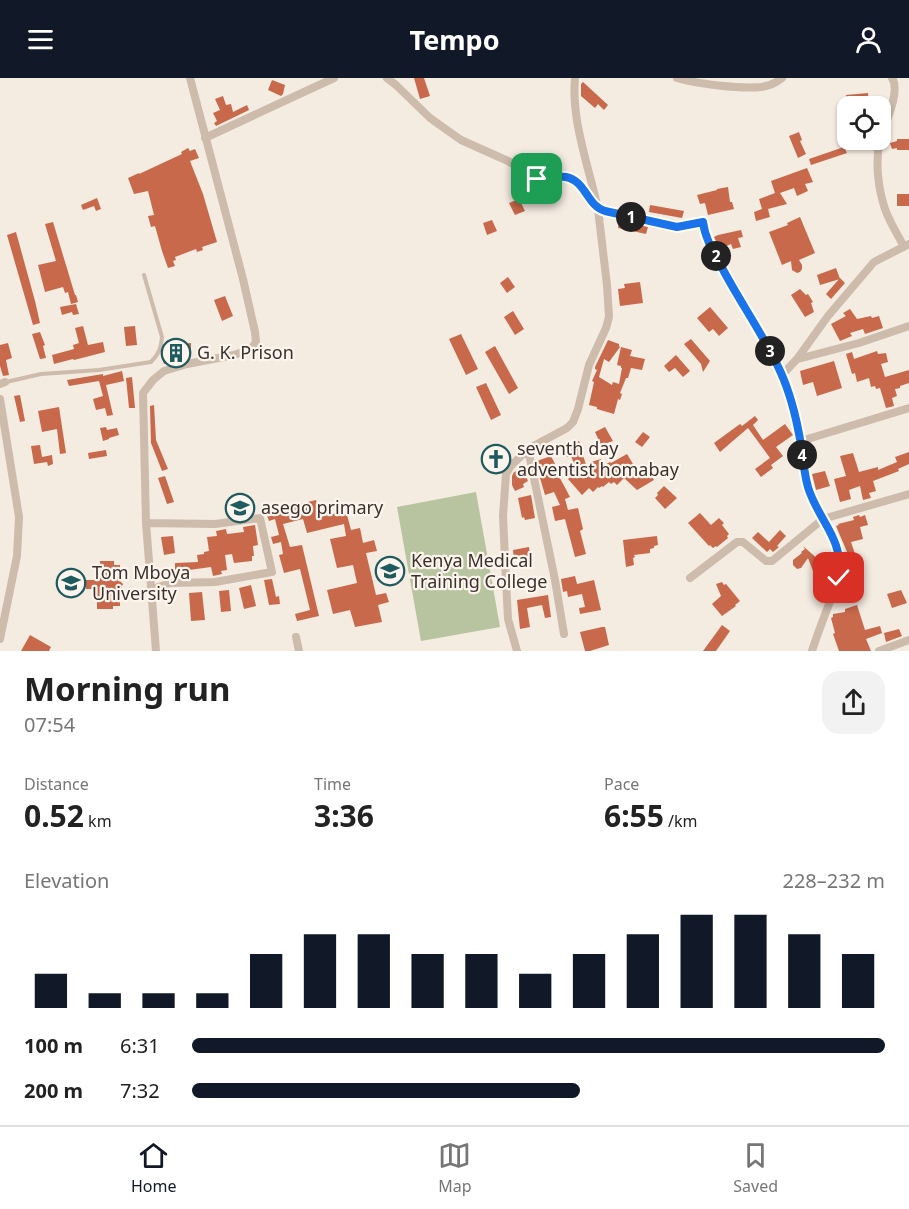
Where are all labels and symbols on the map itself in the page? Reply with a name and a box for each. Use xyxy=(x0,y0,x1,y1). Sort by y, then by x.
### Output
pin xyxy=(511,153,562,204)
pin: 1 xyxy=(616,202,646,232)
pin: 2 xyxy=(701,241,731,271)
pin: 3 xyxy=(755,336,785,366)
building icon: G. K. Prison xyxy=(160,337,192,369)
place label: G. K. Prison xyxy=(197,340,294,364)
place label: seventh day adventist homabay xyxy=(517,436,680,481)
pin: 4 xyxy=(787,440,817,470)
church icon: seventh day adventist homabay xyxy=(480,443,512,475)
school or university icon: asego primary xyxy=(224,492,256,524)
place label: asego primary xyxy=(261,495,384,519)
place label: Kenya Medical Training College xyxy=(411,548,548,593)
pin xyxy=(813,552,864,603)
school or university icon: Kenya Medical Training College xyxy=(374,555,406,587)
place label: Tom Mboya University xyxy=(92,560,190,605)
school or university icon: Tom Mboya University xyxy=(55,567,87,599)

